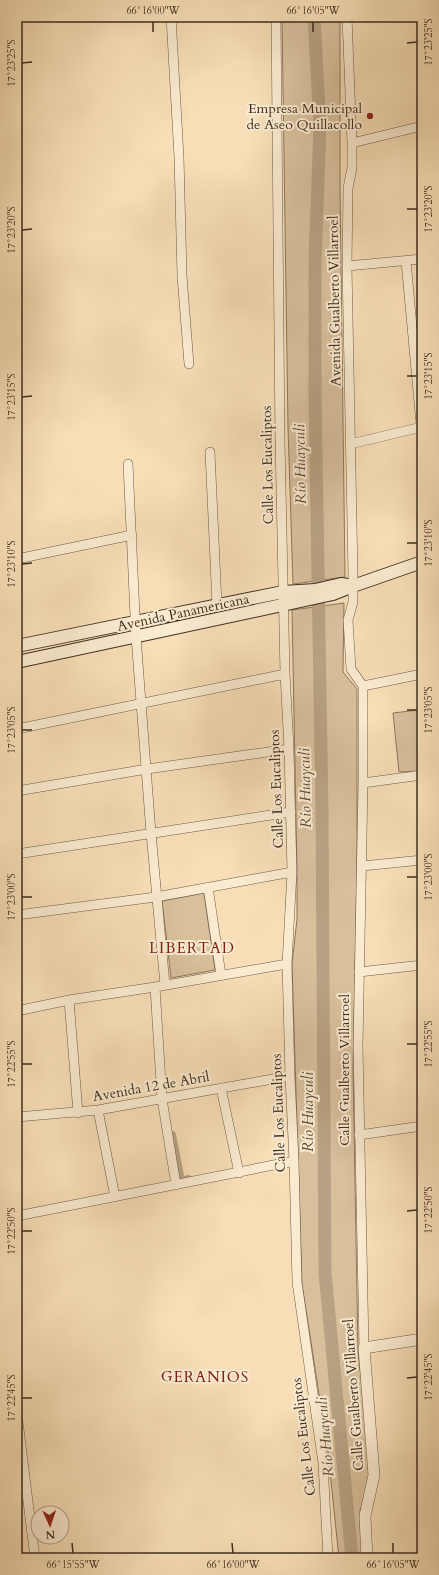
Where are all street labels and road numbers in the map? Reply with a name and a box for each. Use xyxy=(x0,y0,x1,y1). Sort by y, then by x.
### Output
street label: Avenida Gualberto Villarroel xyxy=(324,215,345,387)
street label: Calle Los Eucaliptos xyxy=(257,405,278,525)
street label: Avenida Panamericana xyxy=(115,589,251,636)
street label: Calle Los Eucaliptos xyxy=(265,729,288,849)
street label: Calle Gualberto Villarroel xyxy=(335,993,354,1146)
street label: Calle Los Eucaliptos xyxy=(267,1053,290,1173)
street label: Avenida 12 de Abril xyxy=(91,1067,211,1106)
street label: Calle Gualberto Villarroel xyxy=(339,1318,368,1472)
street label: Calle Los Eucaliptos xyxy=(287,1376,320,1497)

